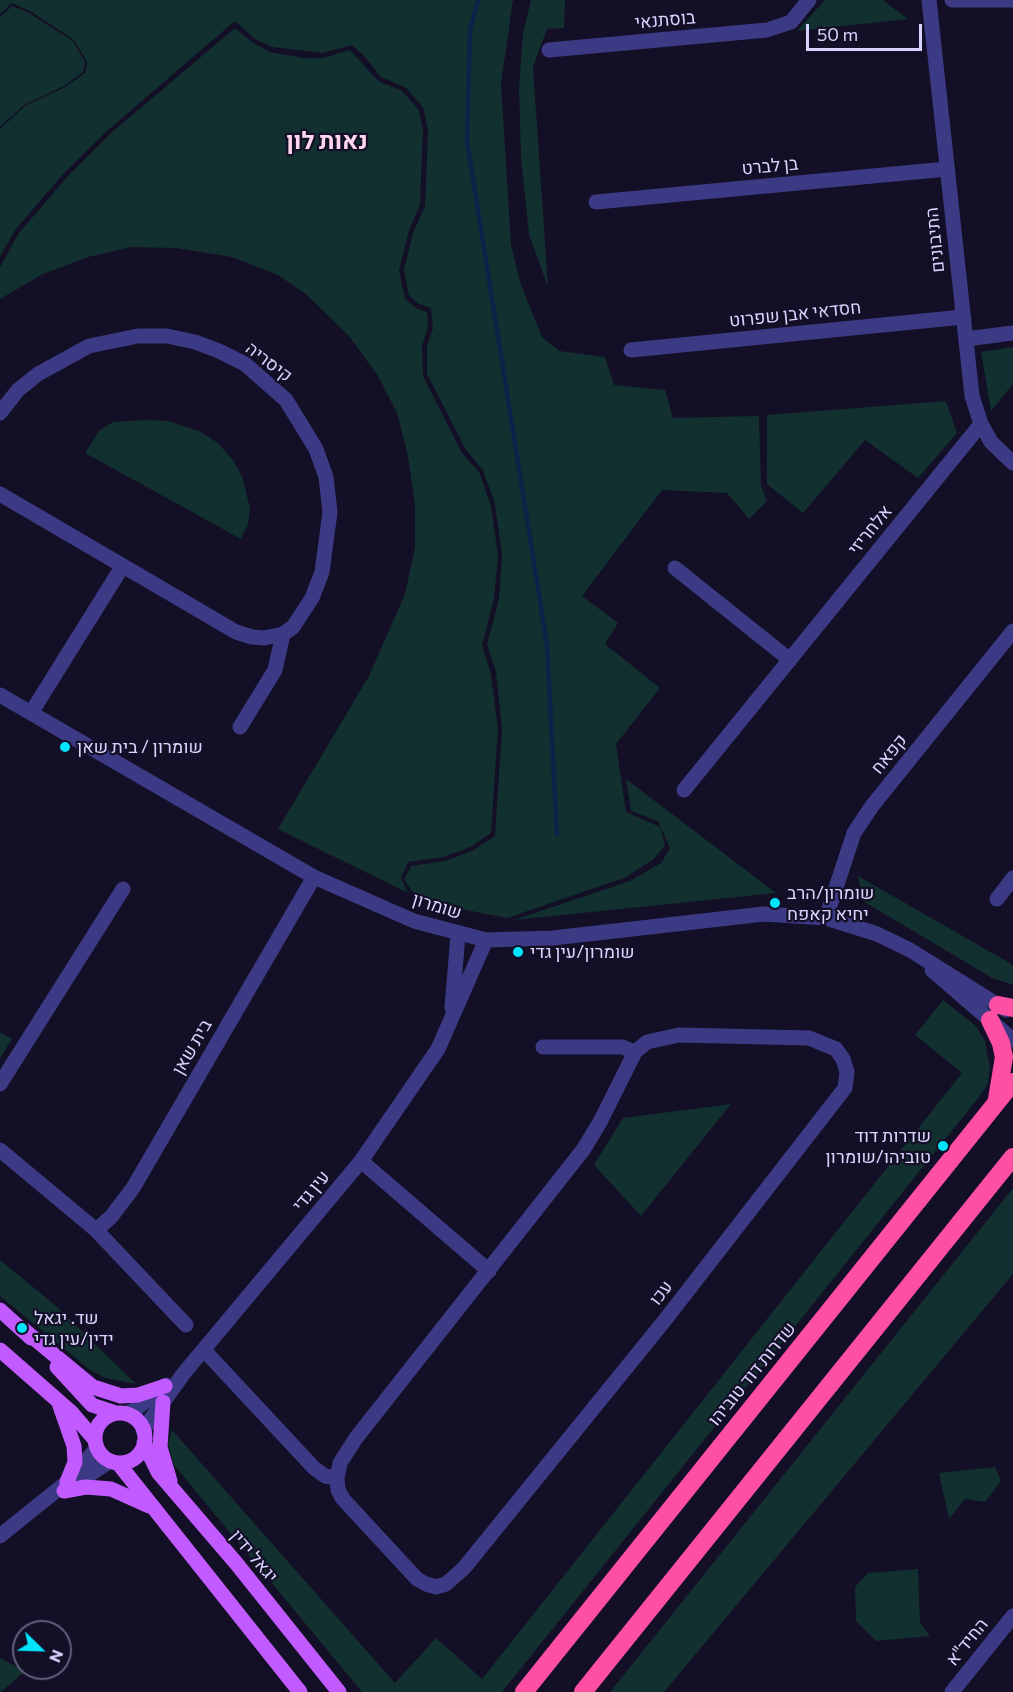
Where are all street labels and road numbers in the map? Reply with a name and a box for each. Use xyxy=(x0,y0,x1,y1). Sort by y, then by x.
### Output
street label: בוסתנאי xyxy=(634,7,696,33)
street label: בן לברט xyxy=(741,153,799,179)
street label: התיבונים xyxy=(921,206,949,274)
street label: חסדאי אבן שפרוט xyxy=(728,296,862,332)
street label: קיסריה xyxy=(241,337,297,387)
street label: אלחריזי xyxy=(843,501,897,559)
street label: קפאח xyxy=(866,730,912,778)
street label: שומרון xyxy=(410,888,464,924)
street label: בית שאן xyxy=(167,1015,217,1079)
street label: עין גדי xyxy=(288,1166,334,1216)
street label: עכו xyxy=(645,1276,677,1310)
street label: שדרות דוד טוביהו xyxy=(704,1318,800,1430)
street label: יגאל ידין xyxy=(226,1525,282,1587)
street label: החיד"א xyxy=(941,1614,993,1670)

